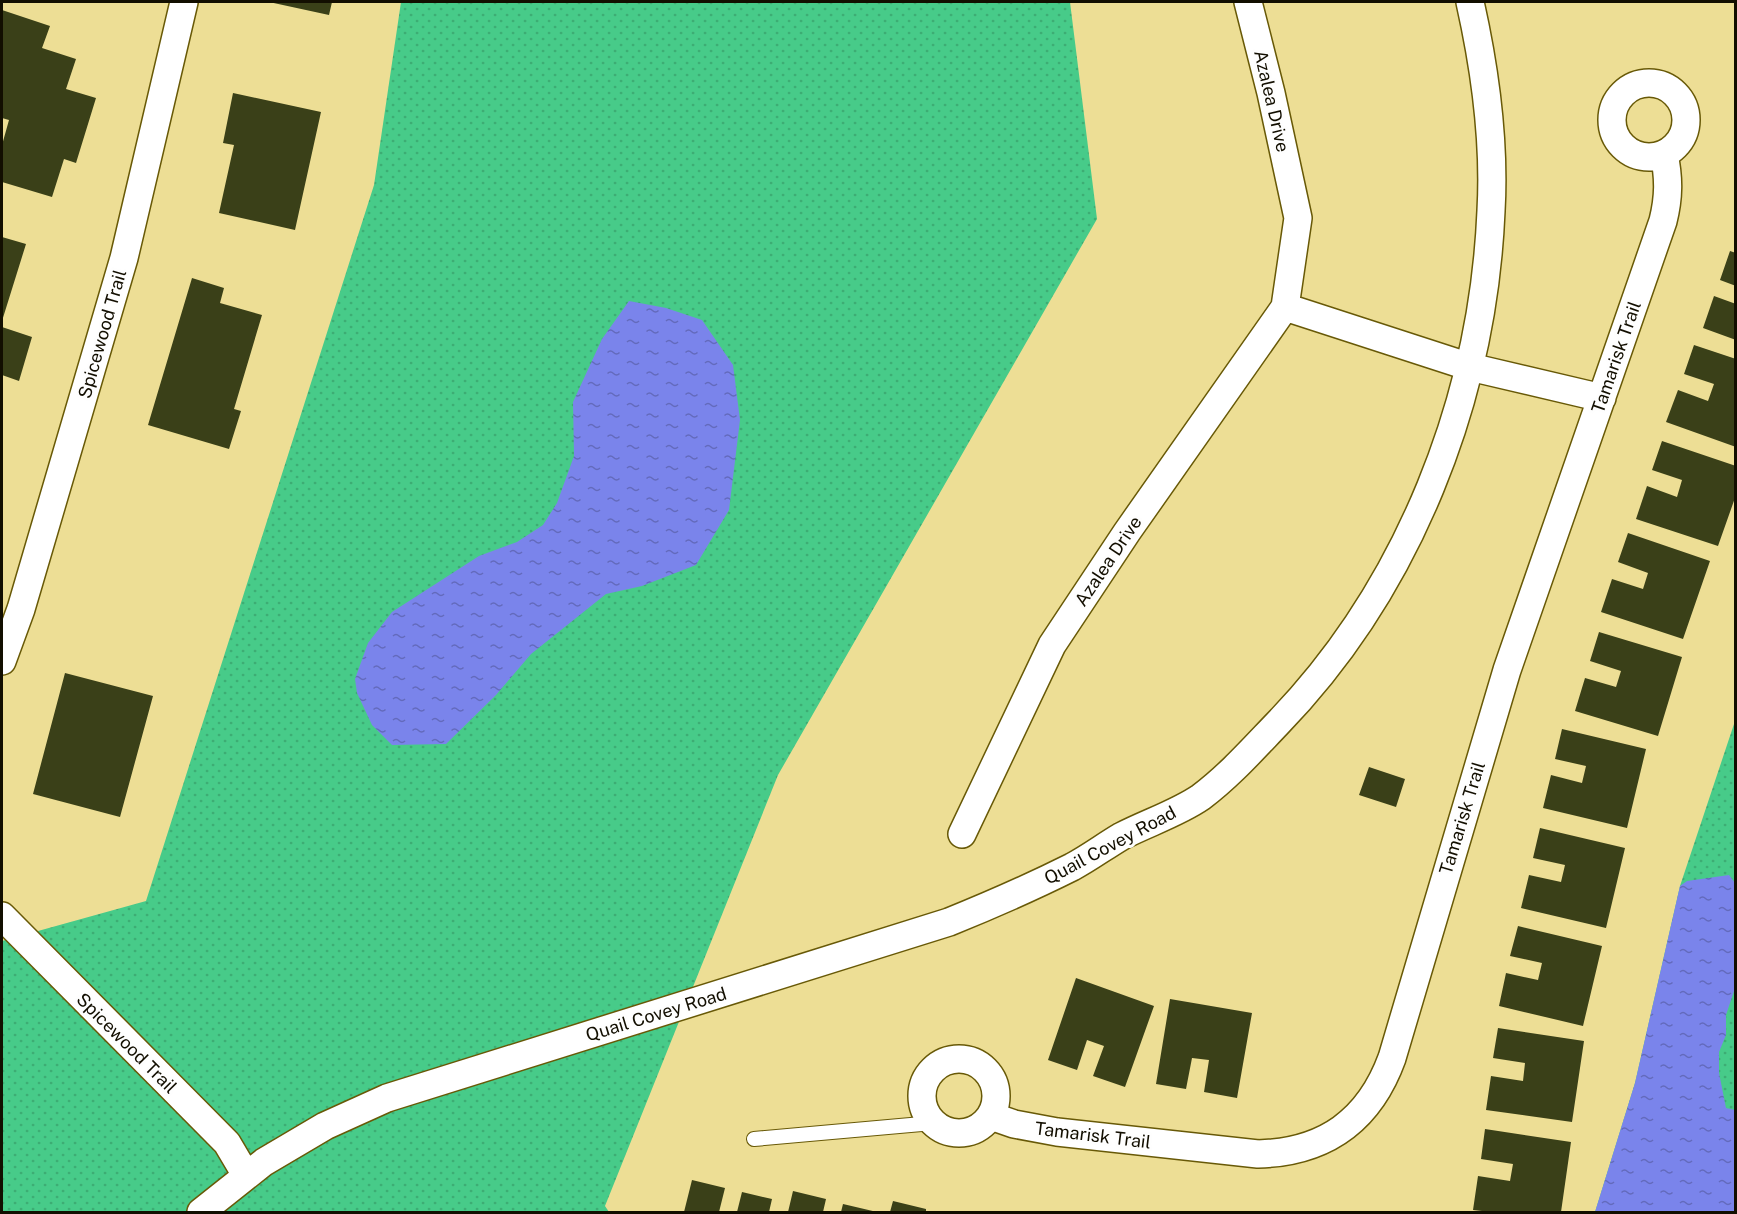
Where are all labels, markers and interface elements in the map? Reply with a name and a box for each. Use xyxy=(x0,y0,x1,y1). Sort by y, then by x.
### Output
street label: Azalea Drive xyxy=(1250,48,1294,154)
street label: Spicewood Trail xyxy=(74,267,130,401)
street label: Tamarisk Trail xyxy=(1587,298,1645,416)
street label: Azalea Drive xyxy=(1070,512,1146,610)
street label: Tamarisk Trail xyxy=(1435,759,1489,877)
street label: Quail Covey Road xyxy=(1041,801,1179,889)
street label: Quail Covey Road xyxy=(583,983,729,1045)
street label: Spicewood Trail xyxy=(72,988,182,1098)
street label: Tamarisk Trail xyxy=(1034,1117,1152,1153)

